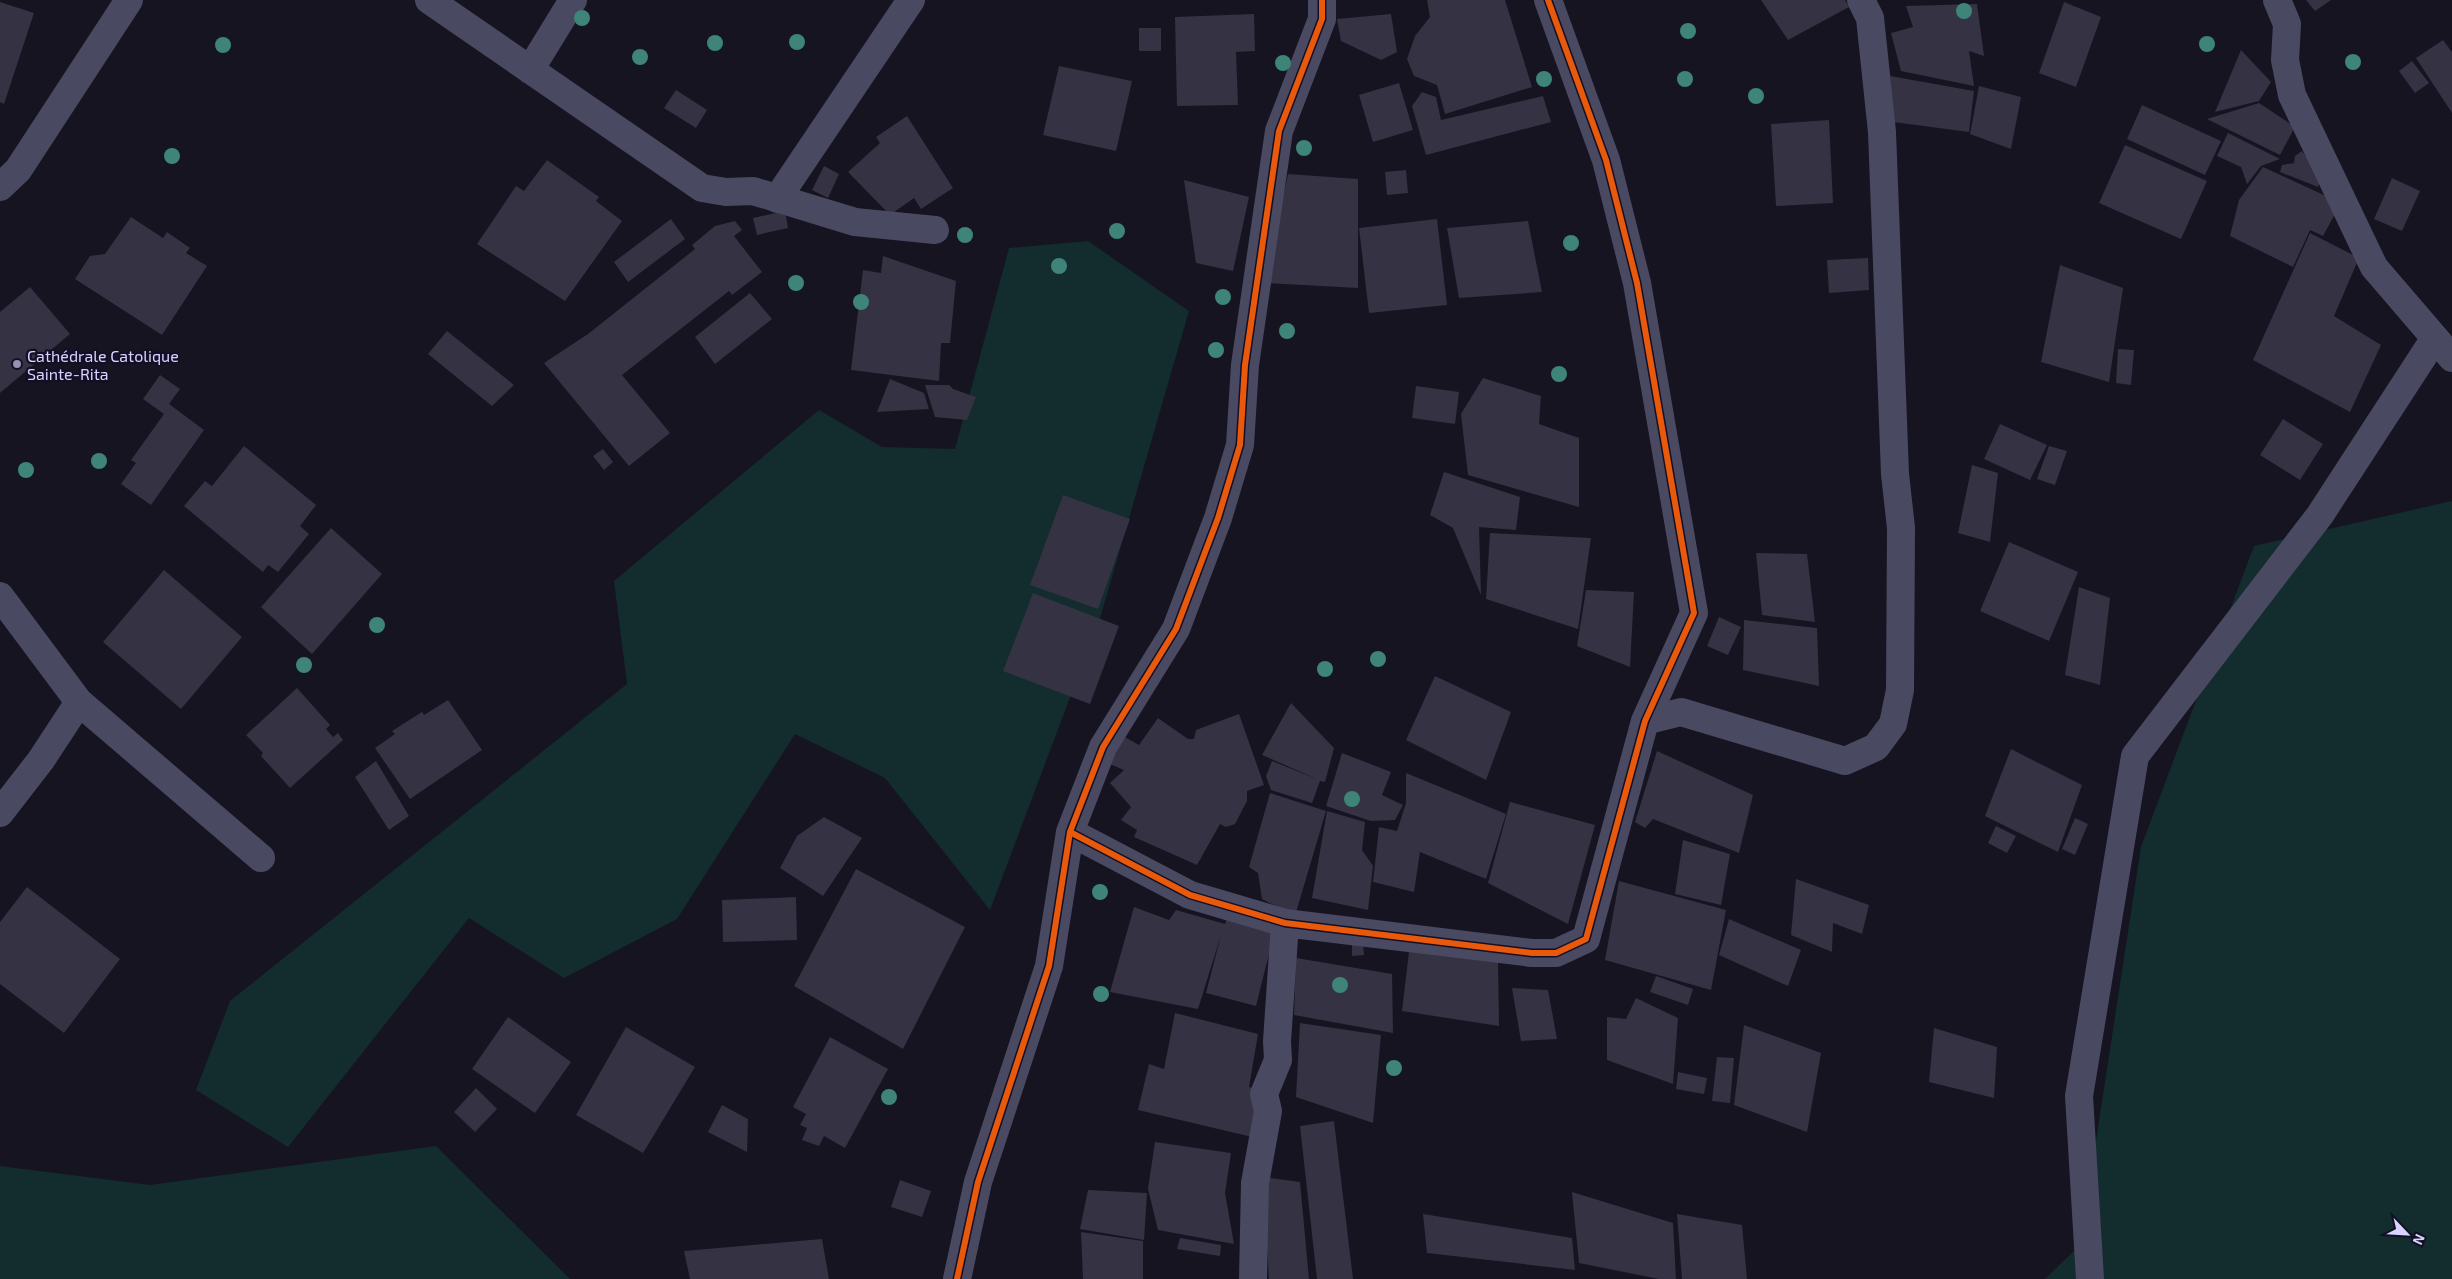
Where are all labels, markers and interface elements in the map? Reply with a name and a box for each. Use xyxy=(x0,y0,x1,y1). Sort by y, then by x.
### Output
place label: Cathédrale Catolique Sainte-Rita xyxy=(27,346,179,383)
marker: Cathédrale Catolique Sainte-Rita xyxy=(11,358,23,370)
north arrow xyxy=(2382,1209,2432,1259)
text: N xyxy=(2409,1232,2429,1248)

